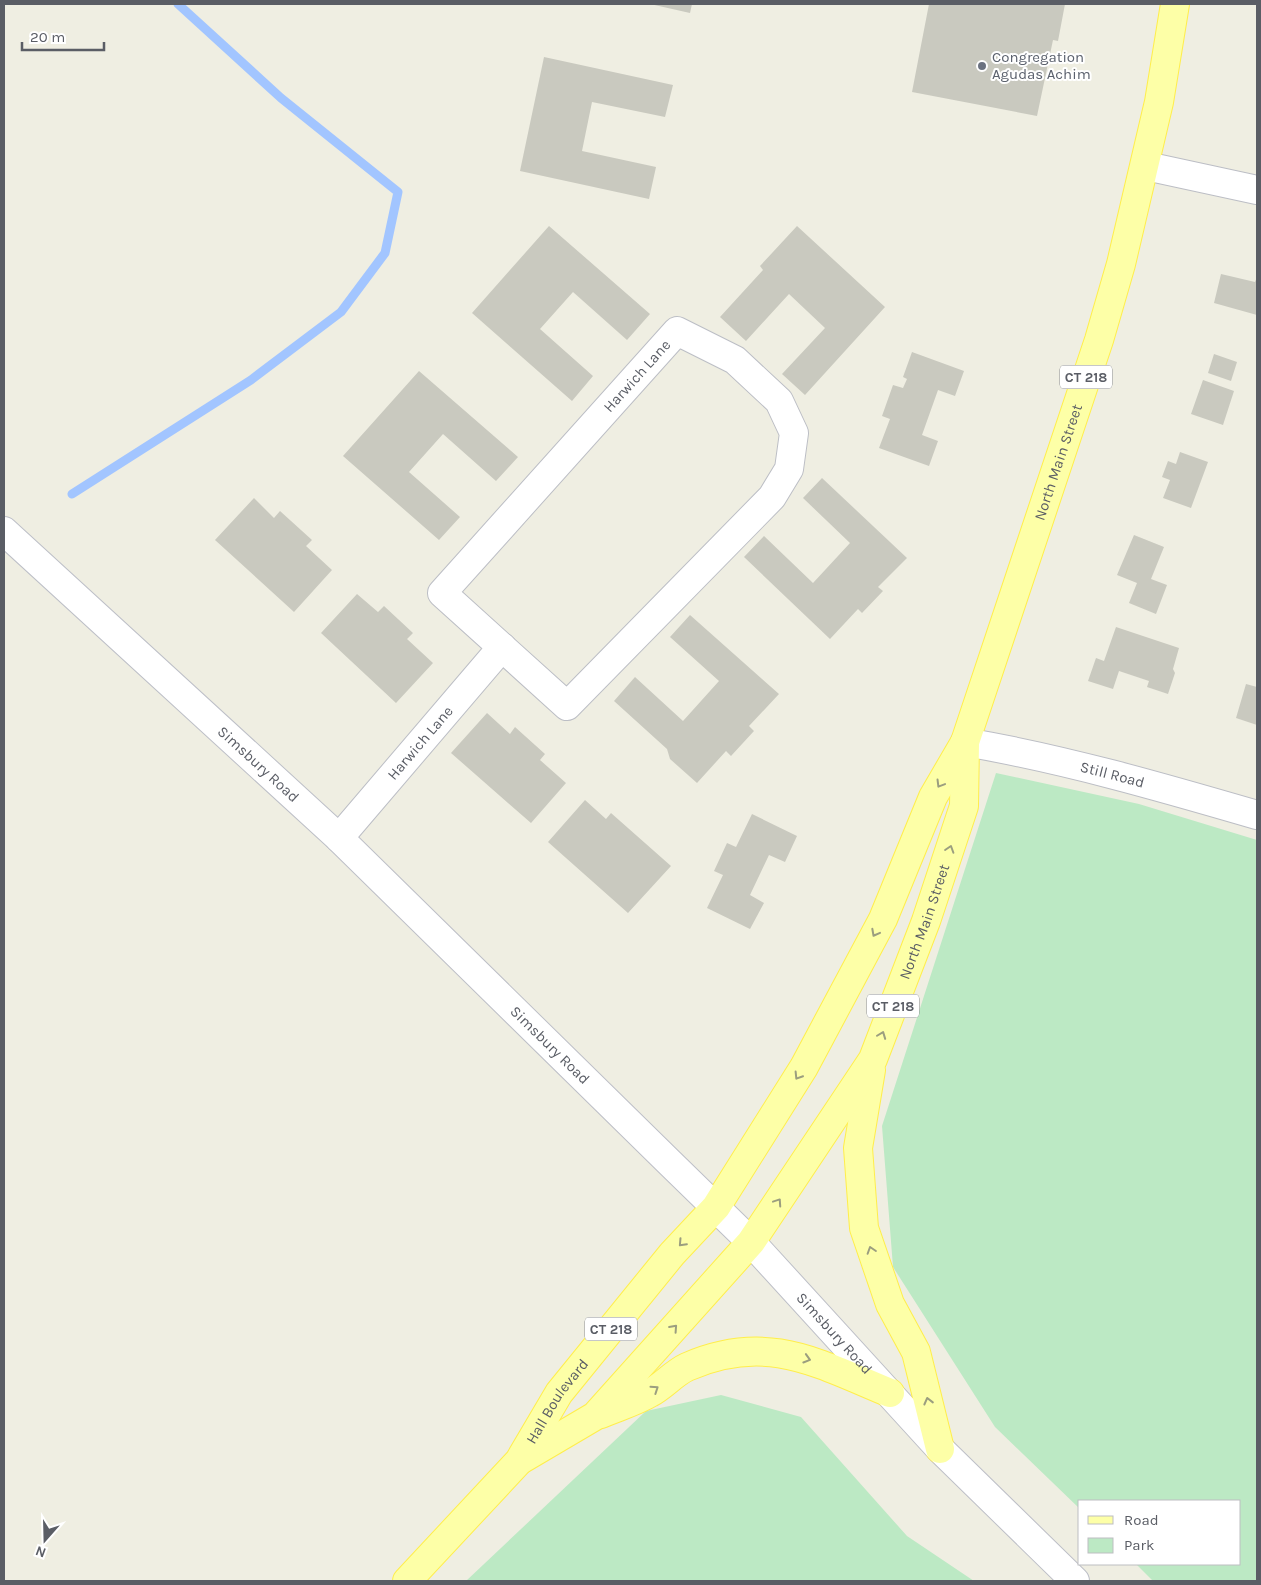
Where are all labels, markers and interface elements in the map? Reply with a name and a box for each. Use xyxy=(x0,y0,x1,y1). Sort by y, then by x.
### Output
scale bar xyxy=(22,20,105,52)
text: 20 m xyxy=(30,28,65,46)
place label: Congregation Agudas Achim xyxy=(992,48,1091,83)
marker: Congregation Agudas Achim xyxy=(976,60,988,72)
street label: Harwich Lane xyxy=(600,336,674,416)
road number: CT 218 xyxy=(1060,366,1112,388)
street label: North Main Street xyxy=(1030,401,1086,523)
street label: Harwich Lane xyxy=(384,702,457,784)
street label: Simsbury Road xyxy=(214,722,303,806)
street label: Still Road xyxy=(1078,758,1147,792)
one-way arrow xyxy=(937,779,947,788)
one-way arrow xyxy=(944,845,954,854)
street label: North Main Street xyxy=(895,861,953,982)
one-way arrow xyxy=(871,927,881,936)
road number: CT 218 xyxy=(867,994,919,1018)
street label: Simsbury Road xyxy=(507,1002,593,1088)
one-way arrow xyxy=(876,1031,886,1039)
one-way arrow xyxy=(795,1070,805,1079)
one-way arrow xyxy=(772,1198,781,1208)
one-way arrow xyxy=(679,1237,688,1246)
one-way arrow xyxy=(867,1246,877,1255)
street label: Simsbury Road xyxy=(793,1289,876,1378)
road number: CT 218 xyxy=(585,1318,637,1340)
one-way arrow xyxy=(668,1324,677,1333)
one-way arrow xyxy=(802,1354,811,1364)
street label: Hall Boulevard xyxy=(522,1355,592,1447)
one-way arrow xyxy=(649,1386,659,1395)
one-way arrow xyxy=(923,1397,934,1406)
legend xyxy=(1078,1500,1241,1565)
text: Road xyxy=(1124,1511,1159,1529)
north arrow xyxy=(20,1515,70,1565)
text: Park xyxy=(1124,1536,1154,1554)
text: N xyxy=(33,1542,48,1561)

